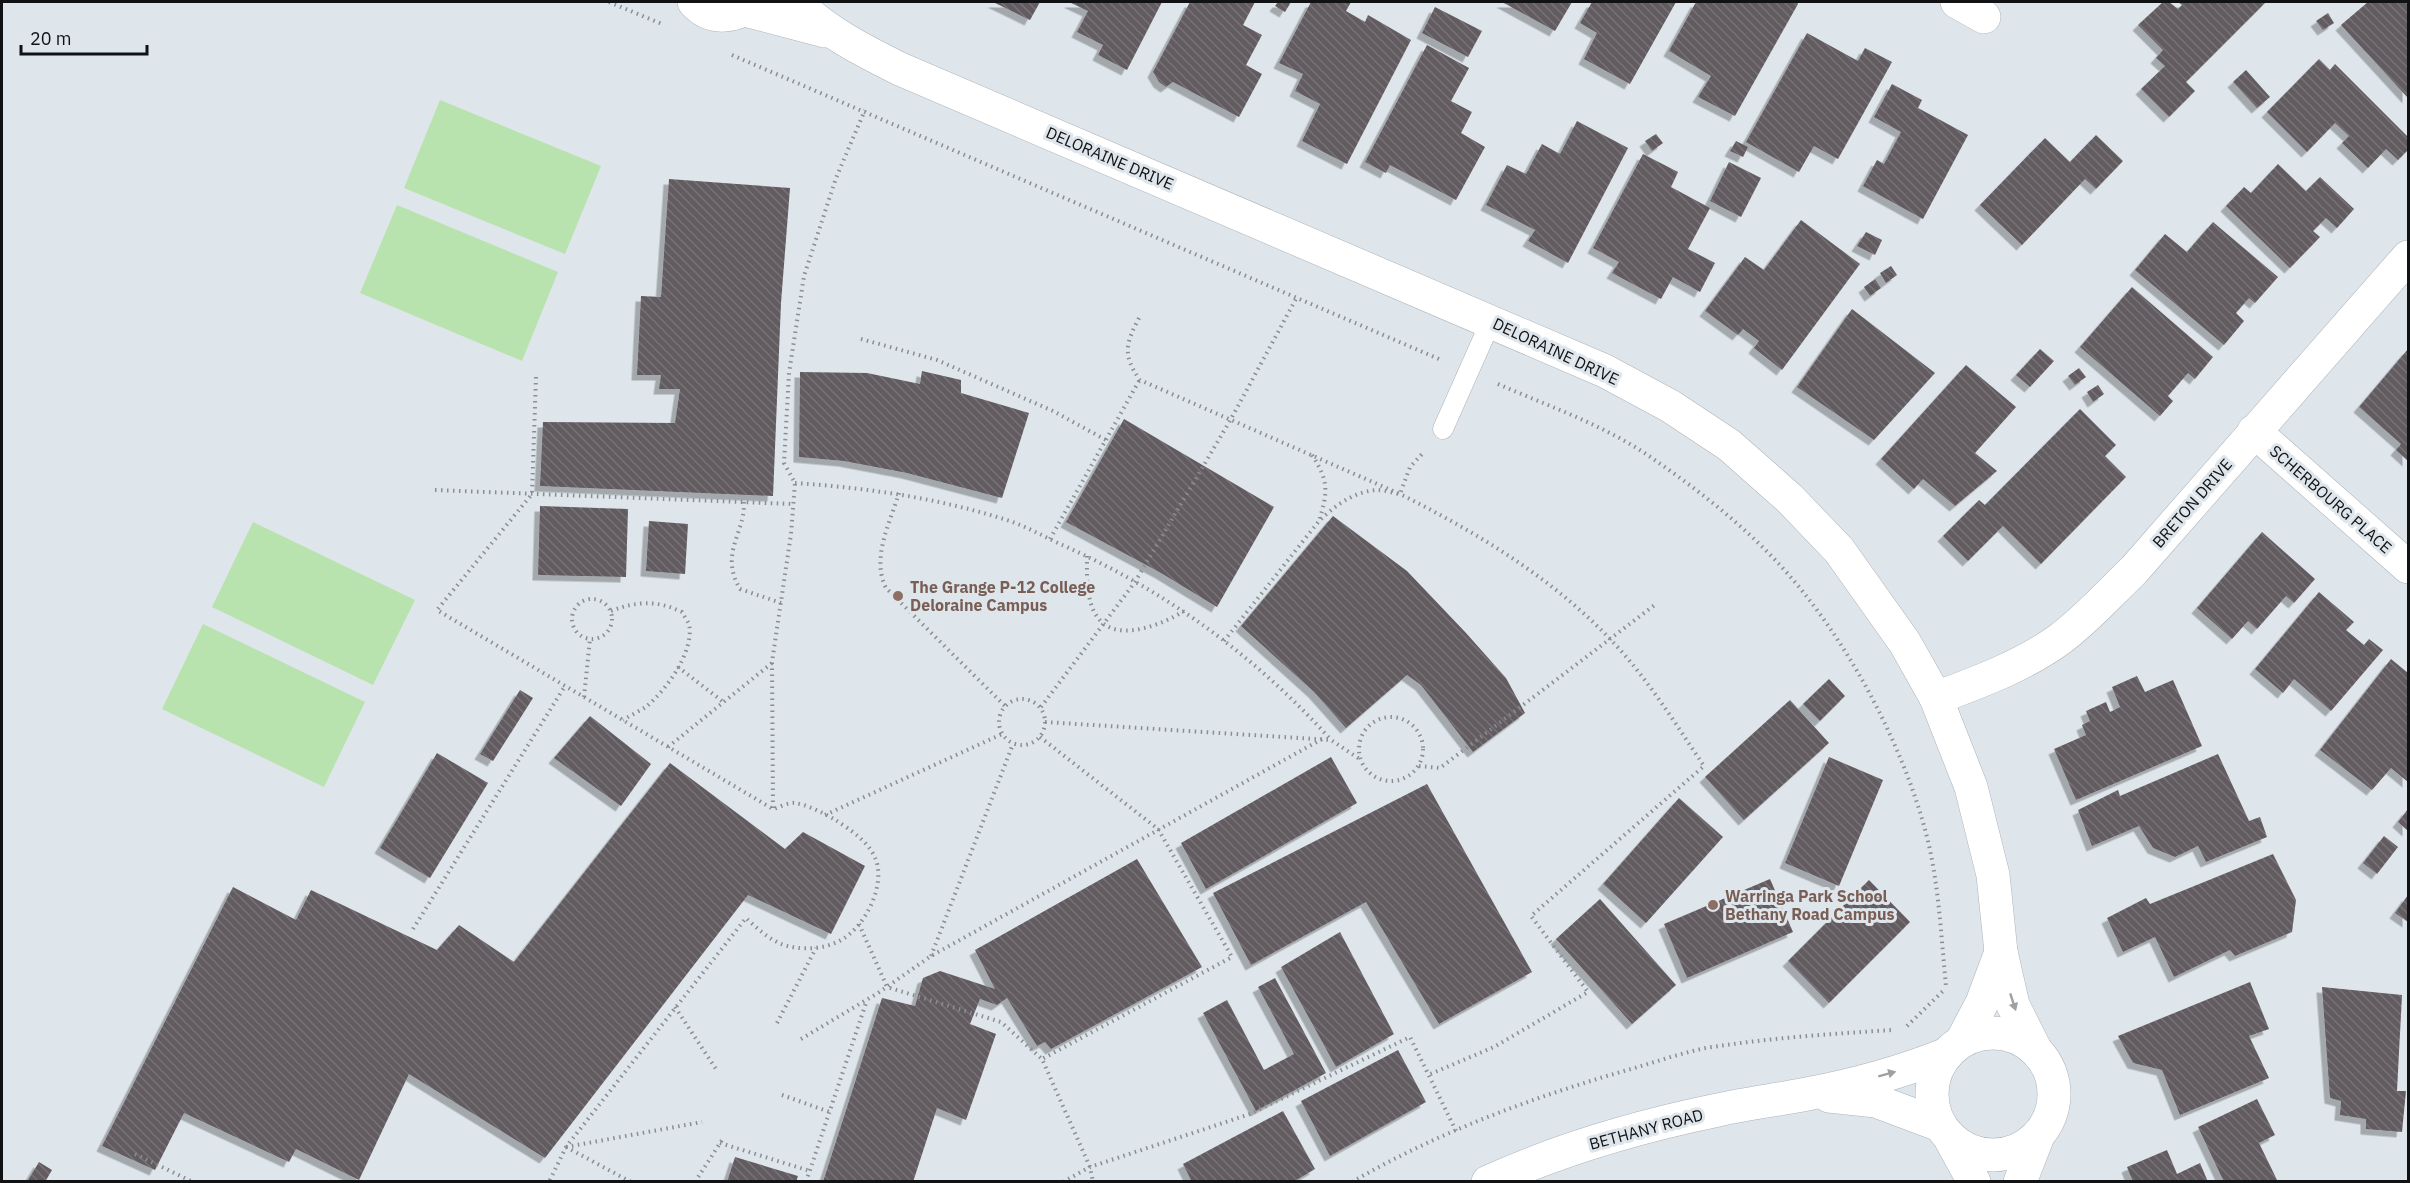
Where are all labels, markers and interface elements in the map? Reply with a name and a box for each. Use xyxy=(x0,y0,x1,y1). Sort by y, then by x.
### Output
scale bar xyxy=(21,18,147,56)
text: 20 m xyxy=(30,27,72,50)
street label: DELORAINE DRIVE xyxy=(1043,122,1177,194)
street label: DELORAINE DRIVE xyxy=(1490,313,1622,389)
street label: SCHERBOURG PLACE xyxy=(2266,441,2396,557)
street label: BRETON DRIVE xyxy=(2148,454,2236,552)
place label: The Grange P-12 College Deloraine Campus xyxy=(910,577,1095,615)
marker: The Grange P-12 College Deloraine Campus xyxy=(891,589,905,603)
place label: Warringa Park School Bethany Road Campus xyxy=(1725,886,1895,924)
marker: Warringa Park School Bethany Road Campus xyxy=(1706,898,1720,912)
one-way arrow xyxy=(2009,993,2019,1011)
one-way arrow xyxy=(1878,1069,1896,1078)
street label: BETHANY ROAD xyxy=(1587,1104,1705,1154)

